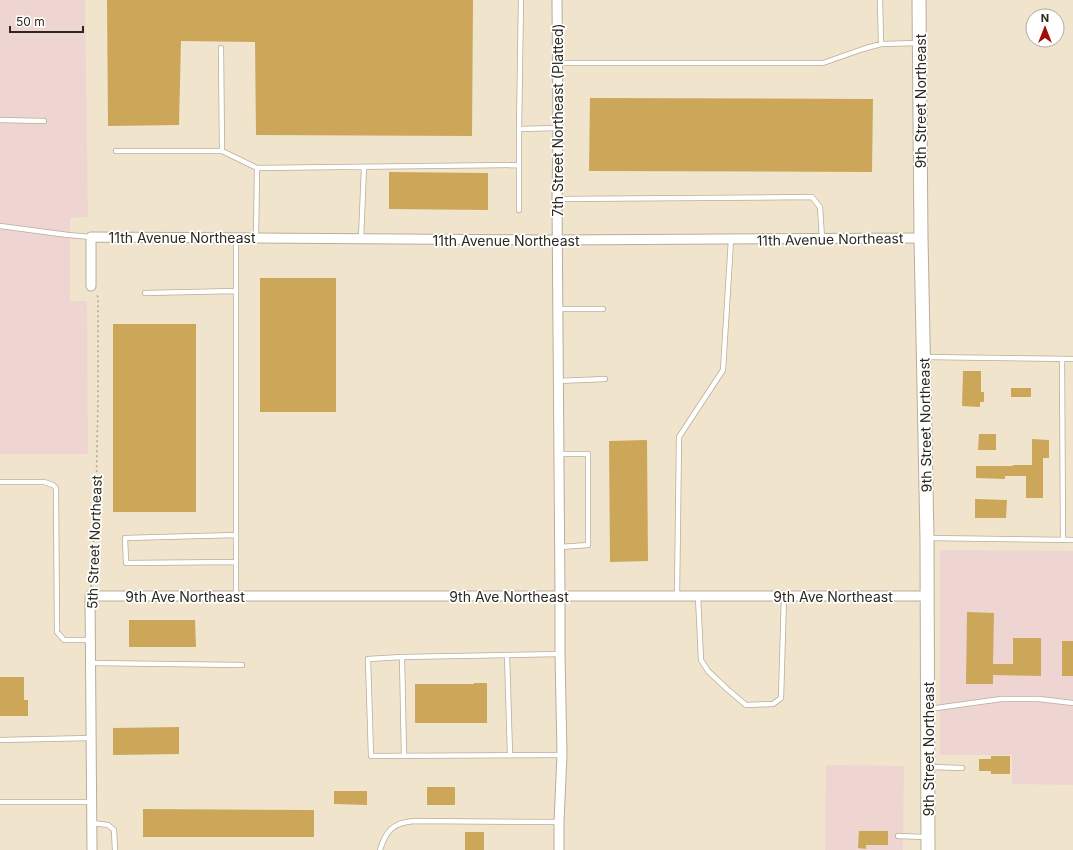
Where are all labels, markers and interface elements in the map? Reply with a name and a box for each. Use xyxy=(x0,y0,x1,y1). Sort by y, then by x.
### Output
scale bar xyxy=(10,8,83,34)
north arrow xyxy=(1025,8,1065,48)
text: N xyxy=(1041,11,1049,25)
text: 50 m xyxy=(16,14,45,29)
street label: 7th Street Northeast (Platted) xyxy=(549,23,566,217)
street label: 9th Street Northeast xyxy=(912,33,929,168)
street label: 11th Avenue Northeast xyxy=(109,229,256,246)
street label: 11th Avenue Northeast xyxy=(756,229,904,249)
street label: 11th Avenue Northeast xyxy=(433,232,580,249)
street label: 9th Street Northeast xyxy=(915,357,935,492)
street label: 5th Street Northeast xyxy=(83,474,105,609)
street label: 9th Ave Northeast xyxy=(125,588,245,605)
street label: 9th Ave Northeast xyxy=(449,588,569,605)
street label: 9th Ave Northeast xyxy=(773,588,893,605)
street label: 9th Street Northeast xyxy=(920,681,937,816)

